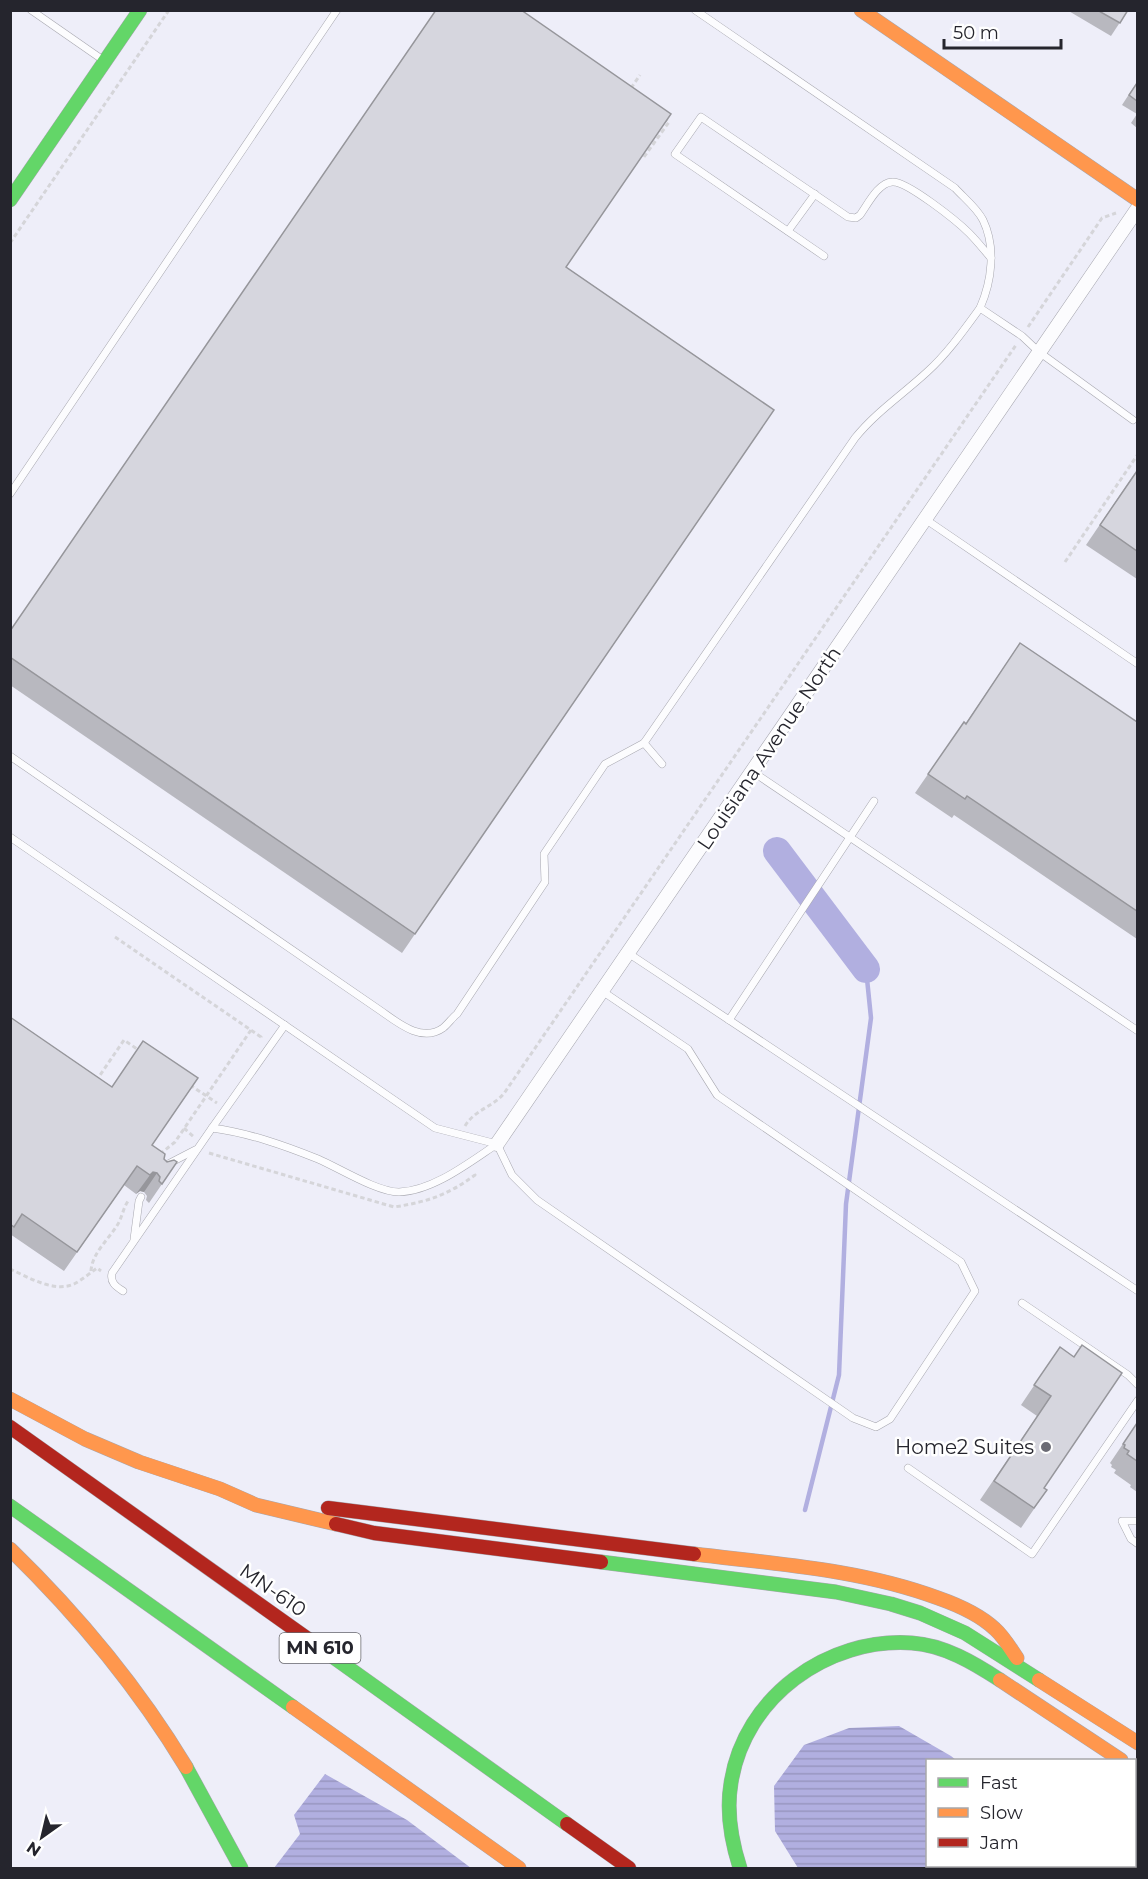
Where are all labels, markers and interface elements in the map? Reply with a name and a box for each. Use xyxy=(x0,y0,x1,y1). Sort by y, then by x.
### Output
scale bar xyxy=(944,12,1061,50)
text: 50 m xyxy=(953,22,999,44)
street label: Louisiana Avenue North xyxy=(692,642,846,854)
place label: Home2 Suites xyxy=(895,1435,1034,1459)
marker: Home2 Suites xyxy=(1039,1440,1053,1454)
street label: MN-610 xyxy=(235,1558,311,1622)
road number: MN 610 xyxy=(280,1633,360,1663)
legend xyxy=(926,1759,1136,1867)
text: Fast xyxy=(980,1772,1018,1794)
text: Slow xyxy=(980,1802,1023,1824)
north arrow xyxy=(12,1807,72,1867)
text: Jam xyxy=(979,1832,1019,1854)
text: N xyxy=(23,1838,45,1861)

